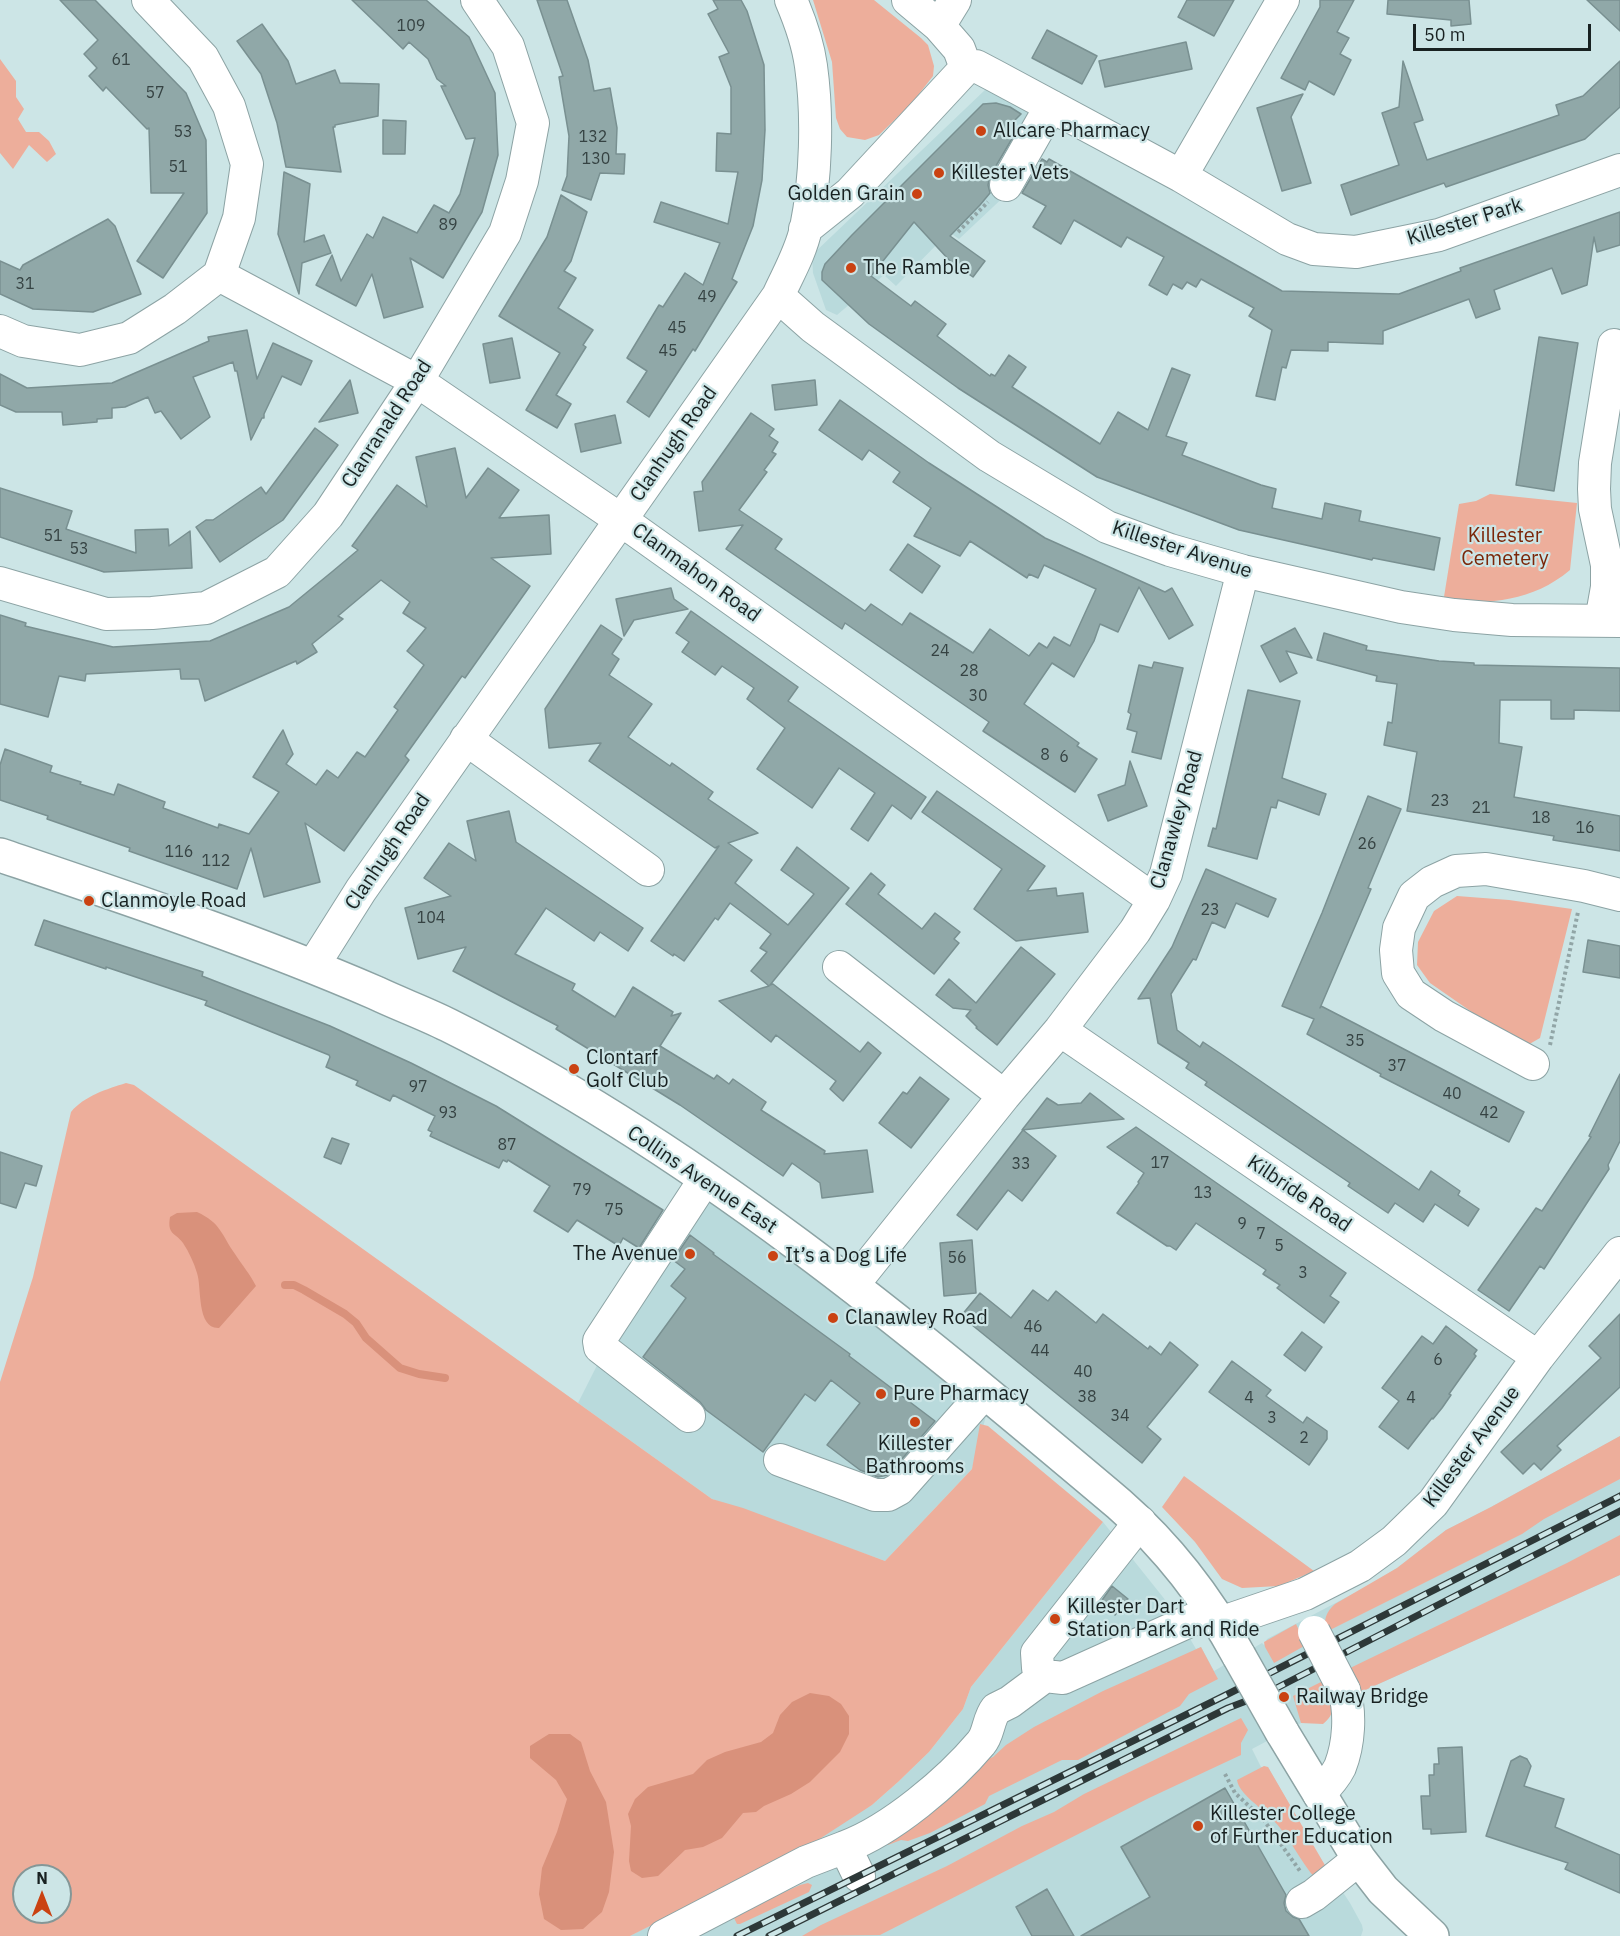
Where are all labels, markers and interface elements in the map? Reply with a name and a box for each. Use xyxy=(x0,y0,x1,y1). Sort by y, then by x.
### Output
scale bar xyxy=(1416,12,1594,50)
house number: 109 xyxy=(397,16,425,36)
text: 50 m xyxy=(1424,23,1466,46)
house number: 61 xyxy=(111,50,131,70)
house number: 57 xyxy=(145,83,165,103)
place label: Allcare Pharmacy xyxy=(993,119,1150,143)
house number: 53 xyxy=(173,122,193,142)
marker: Allcare Pharmacy xyxy=(974,124,988,138)
house number: 132 xyxy=(579,127,607,147)
house number: 130 xyxy=(582,149,610,169)
house number: 51 xyxy=(168,157,188,177)
place label: Killester Vets xyxy=(951,161,1069,185)
marker: Killester Vets xyxy=(932,166,946,180)
place label: Golden Grain xyxy=(788,182,905,206)
marker: Golden Grain xyxy=(910,187,924,201)
street label: Killester Park xyxy=(1404,193,1526,251)
house number: 89 xyxy=(438,215,458,235)
place label: The Ramble xyxy=(863,256,970,280)
marker: The Ramble xyxy=(844,261,858,275)
house number: 31 xyxy=(15,274,35,294)
house number: 49 xyxy=(697,287,717,307)
house number: 45 xyxy=(667,318,687,338)
house number: 45 xyxy=(658,341,678,361)
street label: Clanranald Road xyxy=(337,356,437,492)
street label: Clanhugh Road xyxy=(625,382,723,506)
street label: Killester Avenue xyxy=(1109,516,1255,584)
street label: Clanmahon Road xyxy=(627,518,765,628)
park label: Killester Cemetery xyxy=(1461,524,1549,571)
house number: 51 xyxy=(43,526,63,546)
house number: 53 xyxy=(69,539,89,559)
house number: 24 xyxy=(930,641,950,661)
house number: 28 xyxy=(959,661,979,681)
house number: 30 xyxy=(968,686,988,706)
house number: 8 xyxy=(1040,745,1050,765)
house number: 6 xyxy=(1059,747,1069,767)
street label: Clanawley Road xyxy=(1146,748,1208,892)
street label: Clanhugh Road xyxy=(340,789,436,915)
house number: 23 xyxy=(1430,791,1450,811)
house number: 21 xyxy=(1471,798,1491,818)
house number: 18 xyxy=(1531,808,1551,828)
house number: 16 xyxy=(1575,818,1595,838)
house number: 26 xyxy=(1357,834,1377,854)
house number: 116 xyxy=(165,842,193,862)
house number: 112 xyxy=(202,851,230,871)
place label: Clanmoyle Road xyxy=(101,889,247,913)
marker: Clanmoyle Road xyxy=(82,894,96,908)
house number: 23 xyxy=(1200,900,1220,920)
house number: 104 xyxy=(417,908,445,928)
house number: 35 xyxy=(1345,1031,1365,1051)
place label: Clontarf Golf Club xyxy=(586,1046,669,1093)
house number: 37 xyxy=(1387,1056,1407,1076)
marker: Clontarf Golf Club xyxy=(567,1062,581,1076)
house number: 97 xyxy=(408,1077,428,1097)
house number: 40 xyxy=(1442,1084,1462,1104)
house number: 93 xyxy=(438,1103,458,1123)
house number: 42 xyxy=(1479,1103,1499,1123)
street label: Collins Avenue East xyxy=(622,1121,782,1239)
house number: 87 xyxy=(497,1135,517,1155)
street label: Kilbride Road xyxy=(1242,1150,1356,1238)
house number: 17 xyxy=(1150,1153,1170,1173)
house number: 33 xyxy=(1011,1154,1031,1174)
house number: 79 xyxy=(572,1180,592,1200)
house number: 13 xyxy=(1193,1183,1213,1203)
house number: 75 xyxy=(604,1200,624,1220)
house number: 9 xyxy=(1237,1214,1247,1234)
house number: 7 xyxy=(1256,1224,1266,1244)
house number: 5 xyxy=(1274,1236,1284,1256)
place label: The Avenue xyxy=(573,1242,678,1266)
place label: It’s a Dog Life xyxy=(785,1244,907,1268)
marker: The Avenue xyxy=(683,1247,697,1261)
house number: 56 xyxy=(947,1248,967,1268)
marker: It’s a Dog Life xyxy=(766,1249,780,1263)
house number: 3 xyxy=(1298,1263,1308,1283)
place label: Clanawley Road xyxy=(845,1306,988,1330)
marker: Clanawley Road xyxy=(826,1311,840,1325)
house number: 46 xyxy=(1023,1317,1043,1337)
house number: 44 xyxy=(1030,1341,1050,1361)
house number: 6 xyxy=(1433,1350,1443,1370)
house number: 40 xyxy=(1073,1362,1093,1382)
place label: Pure Pharmacy xyxy=(893,1382,1029,1406)
street label: Killester Avenue xyxy=(1419,1382,1525,1512)
marker: Pure Pharmacy xyxy=(874,1387,888,1401)
house number: 38 xyxy=(1077,1387,1097,1407)
house number: 4 xyxy=(1244,1388,1254,1408)
house number: 4 xyxy=(1406,1388,1416,1408)
house number: 34 xyxy=(1110,1406,1130,1426)
house number: 3 xyxy=(1267,1408,1277,1428)
marker: Killester Bathrooms xyxy=(908,1415,922,1429)
house number: 2 xyxy=(1299,1428,1309,1448)
place label: Killester Bathrooms xyxy=(866,1432,964,1479)
place label: Killester Dart Station Park and Ride xyxy=(1067,1595,1260,1642)
marker: Killester Dart Station Park and Ride xyxy=(1048,1612,1062,1626)
place label: Railway Bridge xyxy=(1296,1685,1428,1709)
marker: Railway Bridge xyxy=(1277,1690,1291,1704)
place label: Killester College of Further Education xyxy=(1210,1802,1393,1849)
marker: Killester College of Further Education xyxy=(1191,1819,1205,1833)
north arrow xyxy=(12,1864,72,1924)
text: N xyxy=(36,1868,48,1888)

